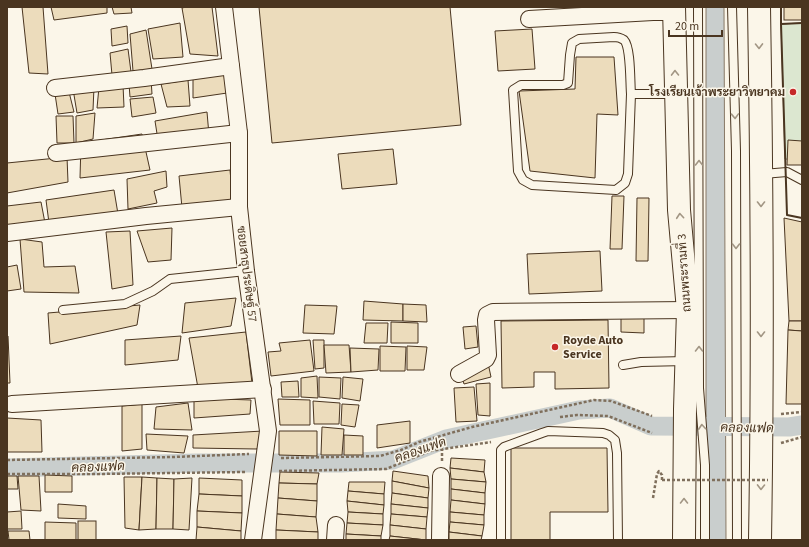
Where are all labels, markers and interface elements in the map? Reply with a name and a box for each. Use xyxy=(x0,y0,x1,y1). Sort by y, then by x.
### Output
scale bar xyxy=(669,12,722,38)
text: 20 m xyxy=(675,18,699,35)
one-way arrow xyxy=(755,43,763,49)
one-way arrow xyxy=(671,70,680,76)
place label: โรงเรียนเจ้าพระยาวิทยาคม xyxy=(648,84,785,101)
marker: โรงเรียนเจ้าพระยาวิทยาคม xyxy=(788,87,798,97)
one-way arrow xyxy=(731,113,739,119)
one-way arrow xyxy=(695,160,703,166)
one-way arrow xyxy=(757,201,765,207)
one-way arrow xyxy=(676,213,685,220)
street label: ซอยสาธุประดิษฐ์ 57 xyxy=(232,225,261,323)
street label: ถนนพระรามที่ 3 xyxy=(670,233,696,313)
one-way arrow xyxy=(732,243,741,249)
one-way arrow xyxy=(757,331,765,337)
place label: Royde Auto Service xyxy=(563,332,623,363)
marker: Royde Auto Service xyxy=(550,342,560,352)
one-way arrow xyxy=(695,346,703,352)
water label: คลองแฟด xyxy=(720,419,774,437)
one-way arrow xyxy=(697,424,706,430)
water label: คลองแฟด xyxy=(392,433,449,467)
water label: คลองแฟด xyxy=(71,457,125,477)
one-way arrow xyxy=(757,484,765,490)
one-way arrow xyxy=(680,498,688,504)

